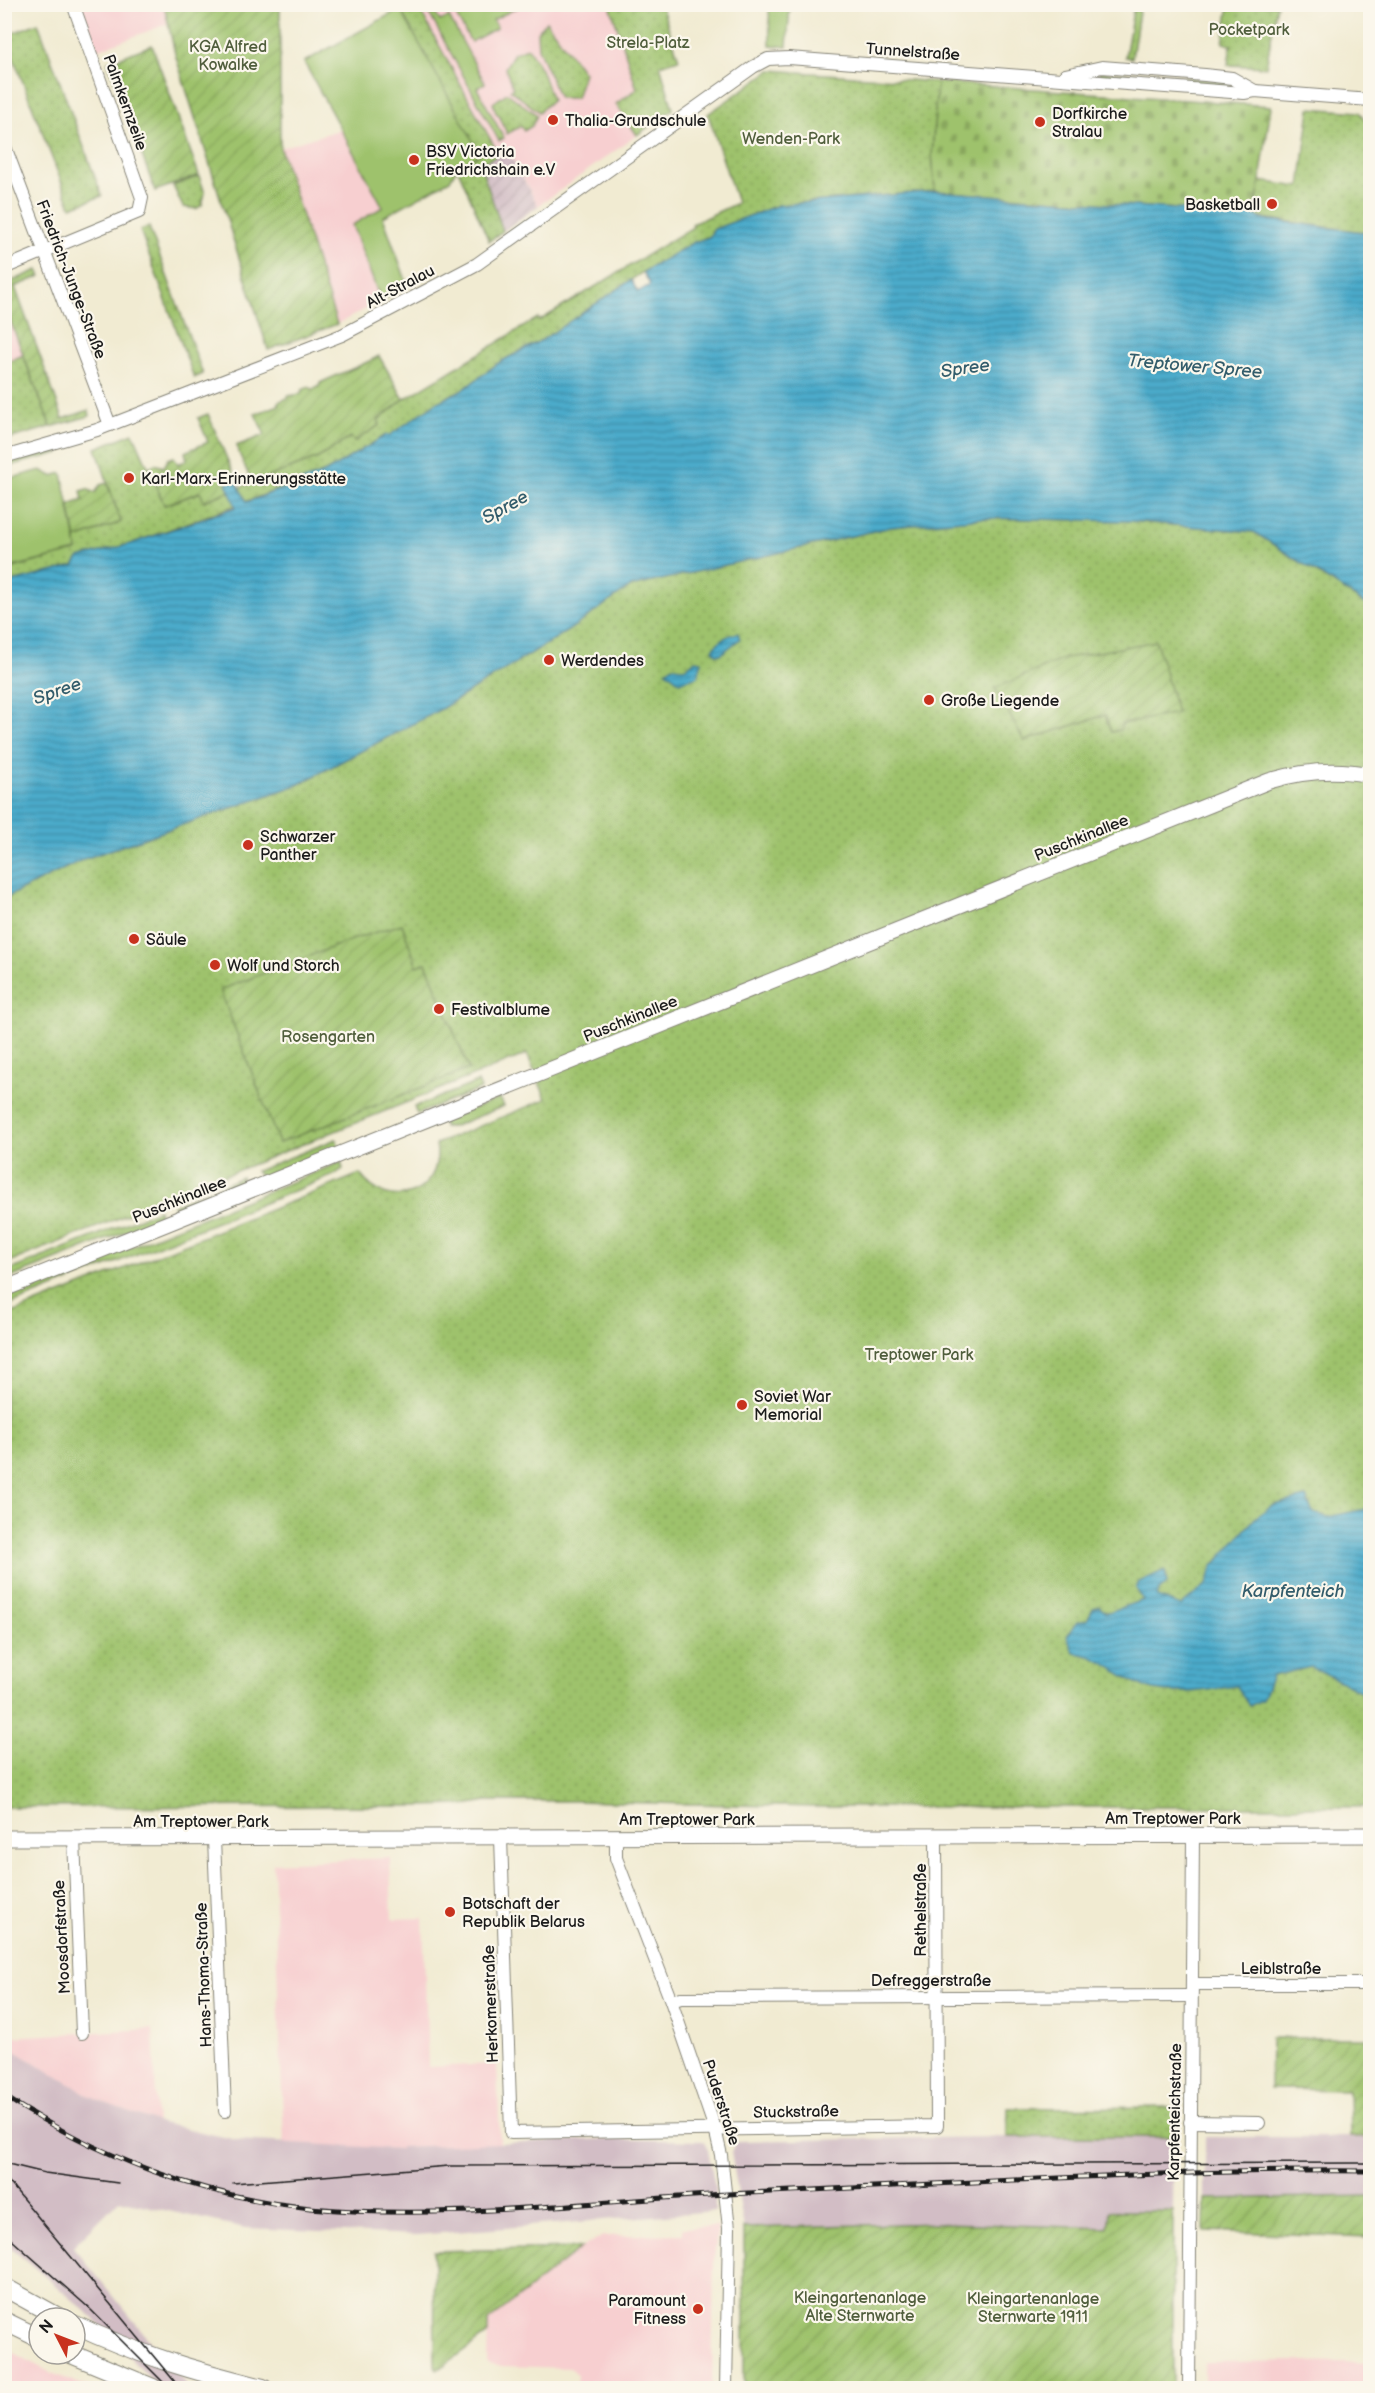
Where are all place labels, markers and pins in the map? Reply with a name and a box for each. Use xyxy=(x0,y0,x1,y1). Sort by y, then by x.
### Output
place label: Dorfkirche Stralau xyxy=(1052,105,1128,142)
place label: Thalia-Grundschule xyxy=(565,112,707,131)
marker: Thalia-Grundschule xyxy=(546,113,560,127)
marker: Dorfkirche Stralau xyxy=(1033,115,1047,129)
place label: BSV Victoria Friedrichshain e.V xyxy=(426,143,555,180)
marker: BSV Victoria Friedrichshain e.V xyxy=(407,153,421,167)
place label: Basketball xyxy=(1185,196,1260,215)
marker: Basketball xyxy=(1265,197,1279,211)
place label: Karl-Marx-Erinnerungsstätte xyxy=(141,470,347,489)
marker: Karl-Marx-Erinnerungsstätte xyxy=(122,471,136,485)
place label: Werdendes xyxy=(561,652,644,671)
marker: Werdendes xyxy=(542,653,556,667)
place label: Große Liegende xyxy=(941,692,1060,711)
marker: Große Liegende xyxy=(922,693,936,707)
place label: Schwarzer Panther xyxy=(260,828,336,865)
marker: Schwarzer Panther xyxy=(241,838,255,852)
place label: Säule xyxy=(146,931,187,950)
marker: Säule xyxy=(127,932,141,946)
place label: Wolf und Storch xyxy=(227,957,340,976)
marker: Wolf und Storch xyxy=(208,958,222,972)
place label: Festivalblume xyxy=(451,1001,550,1020)
marker: Festivalblume xyxy=(432,1002,446,1016)
place label: Soviet War Memorial xyxy=(754,1388,831,1425)
marker: Soviet War Memorial xyxy=(735,1398,749,1412)
place label: Botschaft der Republik Belarus xyxy=(462,1895,585,1932)
marker: Botschaft der Republik Belarus xyxy=(443,1905,457,1919)
place label: Paramount Fitness xyxy=(608,2292,686,2329)
marker: Paramount Fitness xyxy=(691,2302,705,2316)

